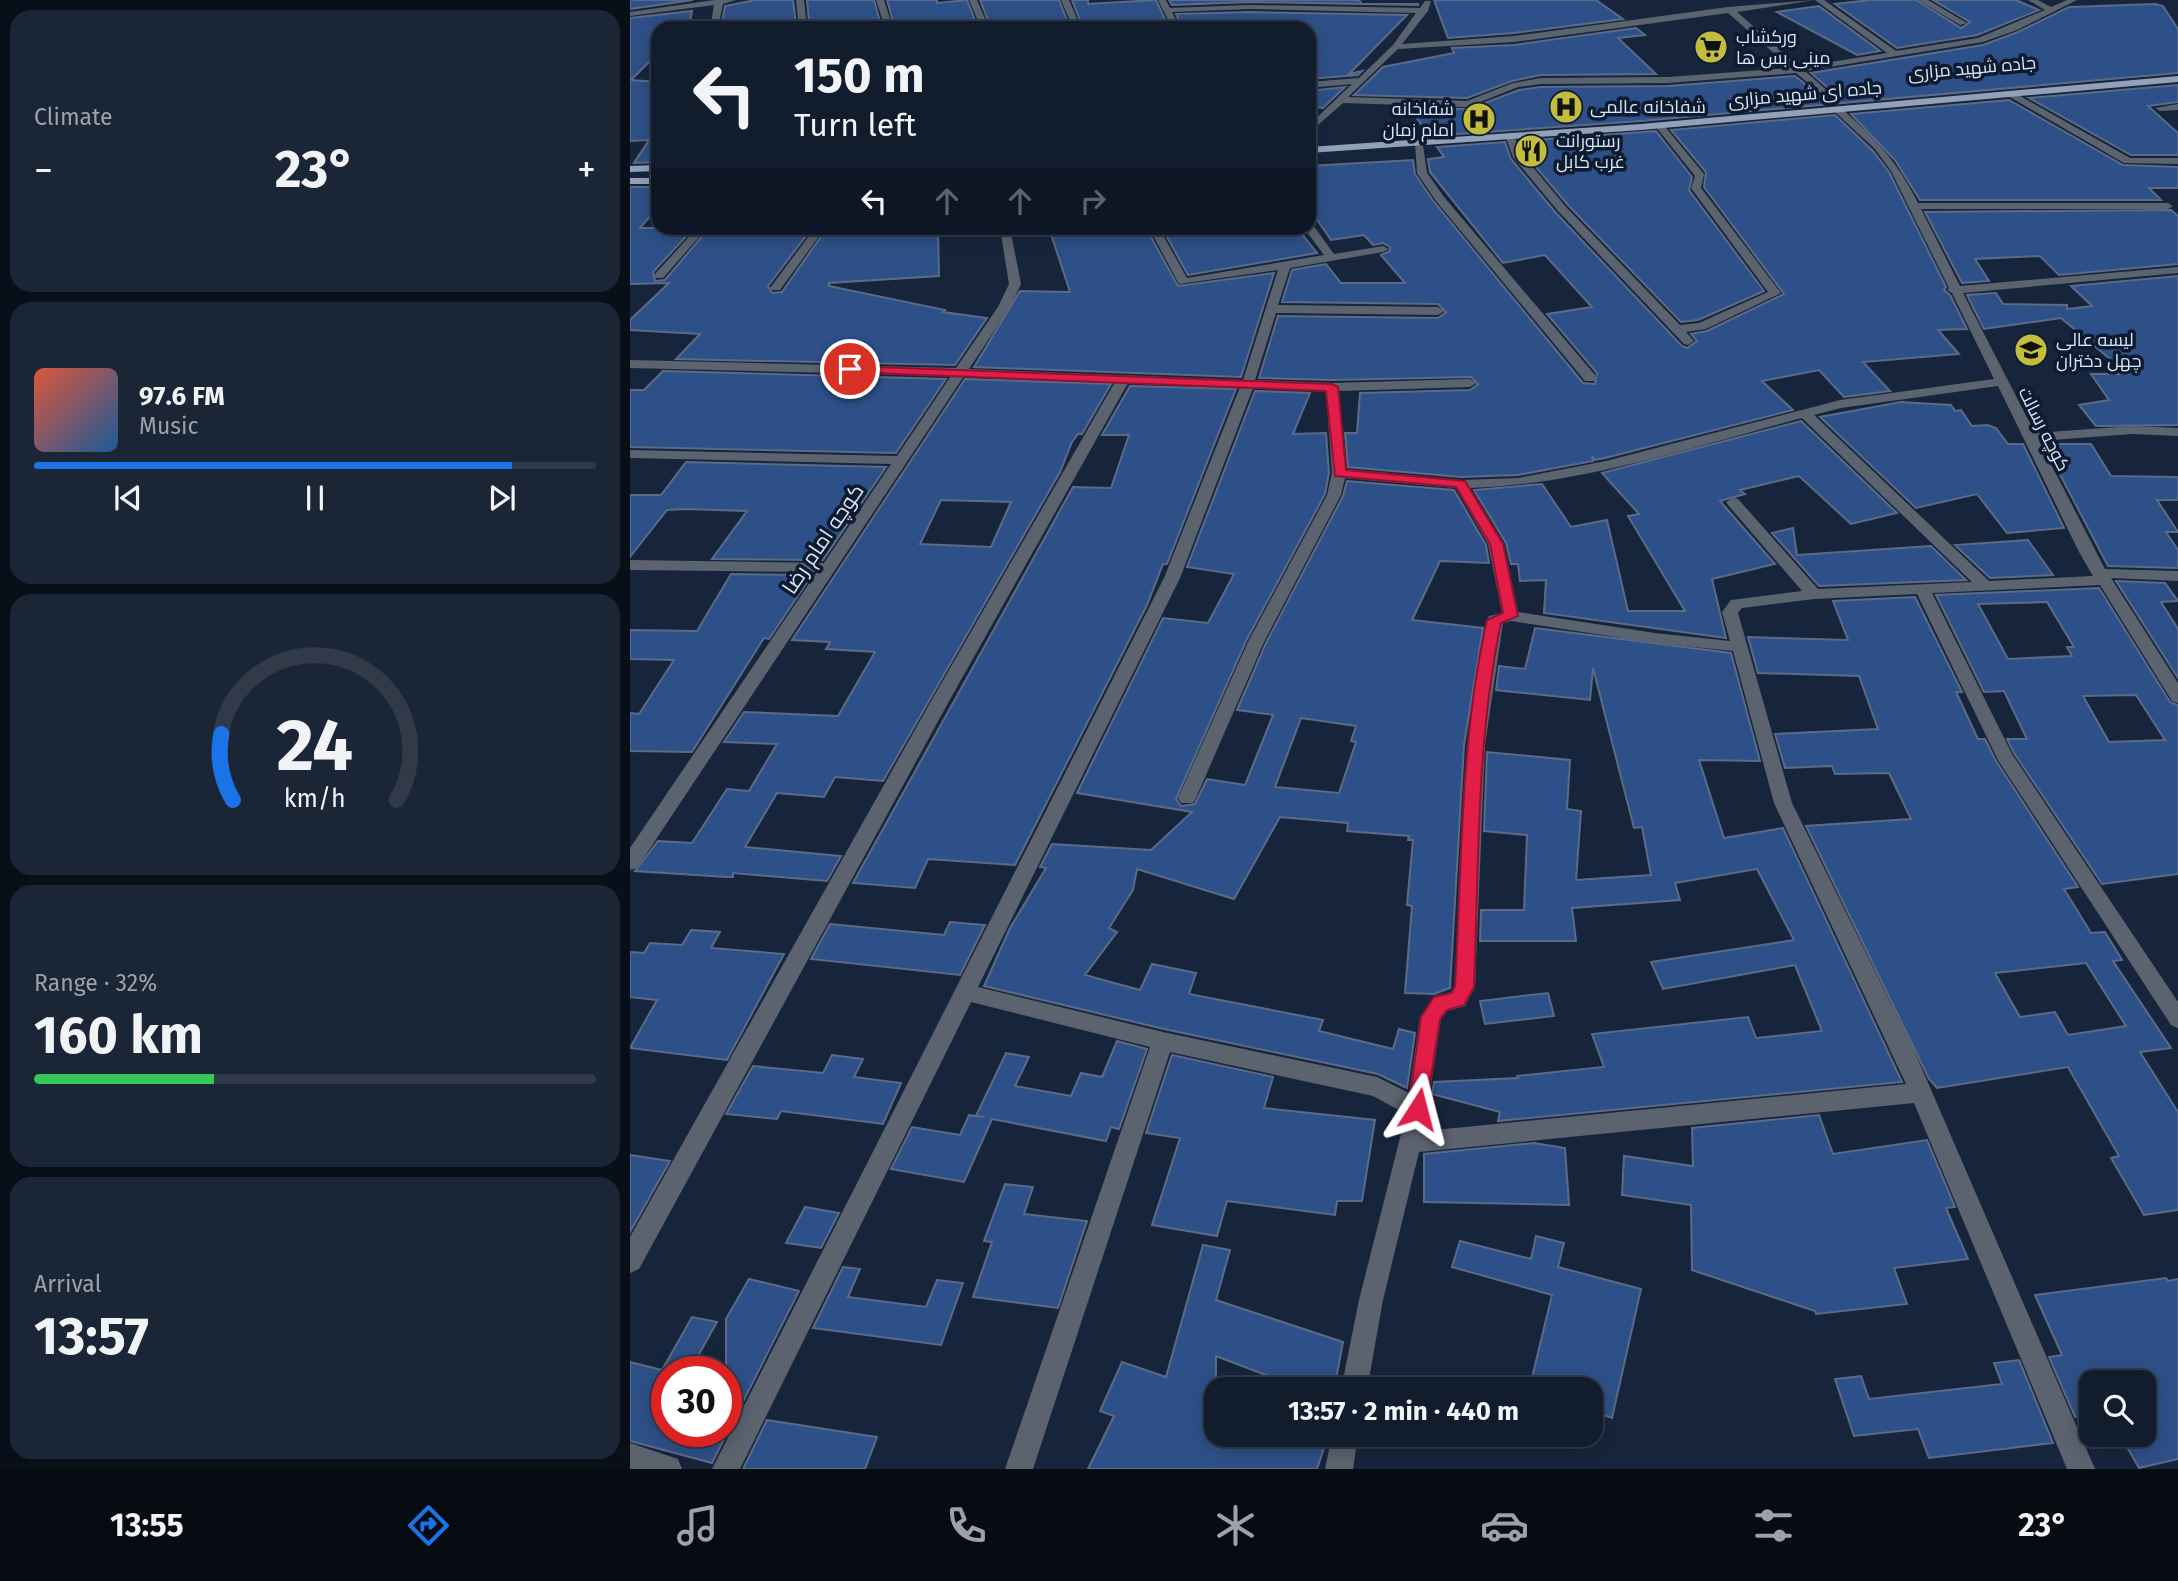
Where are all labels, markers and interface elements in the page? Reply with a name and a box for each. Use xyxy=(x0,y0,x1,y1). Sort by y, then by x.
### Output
place label: ورکشاب مینی بس ها xyxy=(1736,26,1830,69)
supermarket icon: ورکشاب مینی بس ها xyxy=(1692,28,1730,66)
text: 150 m xyxy=(794,46,925,105)
icon: left xyxy=(679,49,770,140)
street label: جاده شهید مزاری xyxy=(1907,51,2037,85)
street label: جاده ای شهید مزاری xyxy=(1727,76,1883,112)
hospital icon: شفاخانه عالمی xyxy=(1547,88,1585,126)
place label: شفاخانه عالمی xyxy=(1590,96,1706,118)
place label: شفاخانه امام زمان xyxy=(1383,98,1454,142)
hospital icon: شفاخانه امام زمان xyxy=(1460,100,1498,138)
text: Climate xyxy=(34,103,113,131)
text: Turn left xyxy=(794,106,916,144)
place label: رستورانت غرب کابل xyxy=(1556,130,1625,173)
restaurant icon: رستورانت غرب کابل xyxy=(1512,132,1550,170)
text: 23° xyxy=(275,138,355,201)
text: − xyxy=(34,147,53,193)
text: + xyxy=(577,147,596,193)
icon: left xyxy=(855,182,893,220)
icon: ahead xyxy=(928,182,966,220)
icon: ahead xyxy=(1001,182,1039,220)
icon: right xyxy=(1074,182,1112,220)
place label: لیسه عالی چهل دختران xyxy=(2056,329,2141,373)
school or university icon: لیسه عالی چهل دختران xyxy=(2012,331,2050,369)
pin xyxy=(820,339,880,399)
icon: arrive xyxy=(831,350,869,388)
text: 97.6 FM xyxy=(139,381,225,412)
street label: کوچه رسالت xyxy=(2013,383,2075,475)
text: Music xyxy=(139,412,199,440)
icon: previous xyxy=(109,479,147,517)
icon: pause xyxy=(296,479,334,517)
icon: next xyxy=(483,479,521,517)
street label: کوچه امام رضا xyxy=(777,479,870,600)
text: 24 xyxy=(277,703,353,790)
text: km/h xyxy=(284,784,346,814)
text: Range · 32% xyxy=(34,969,157,997)
text: 160 km xyxy=(34,1004,203,1067)
position arrow xyxy=(1381,1072,1455,1146)
text: Arrival xyxy=(34,1270,101,1298)
text: 13:57 xyxy=(34,1305,149,1368)
speed limit sign: 30 xyxy=(651,1356,742,1447)
map controls xyxy=(2079,1370,2156,1447)
button: search xyxy=(2079,1370,2156,1447)
text: 13:57 · 2 min · 440 m xyxy=(1288,1396,1519,1427)
icon: directions xyxy=(404,1501,453,1550)
icon: music xyxy=(673,1501,722,1550)
icon: phone xyxy=(942,1501,991,1550)
icon: climate xyxy=(1211,1501,1260,1550)
icon: car xyxy=(1480,1501,1529,1550)
icon: filters xyxy=(1749,1501,1798,1550)
text: 13:55 xyxy=(110,1506,184,1544)
text: 23° xyxy=(2018,1506,2068,1544)

